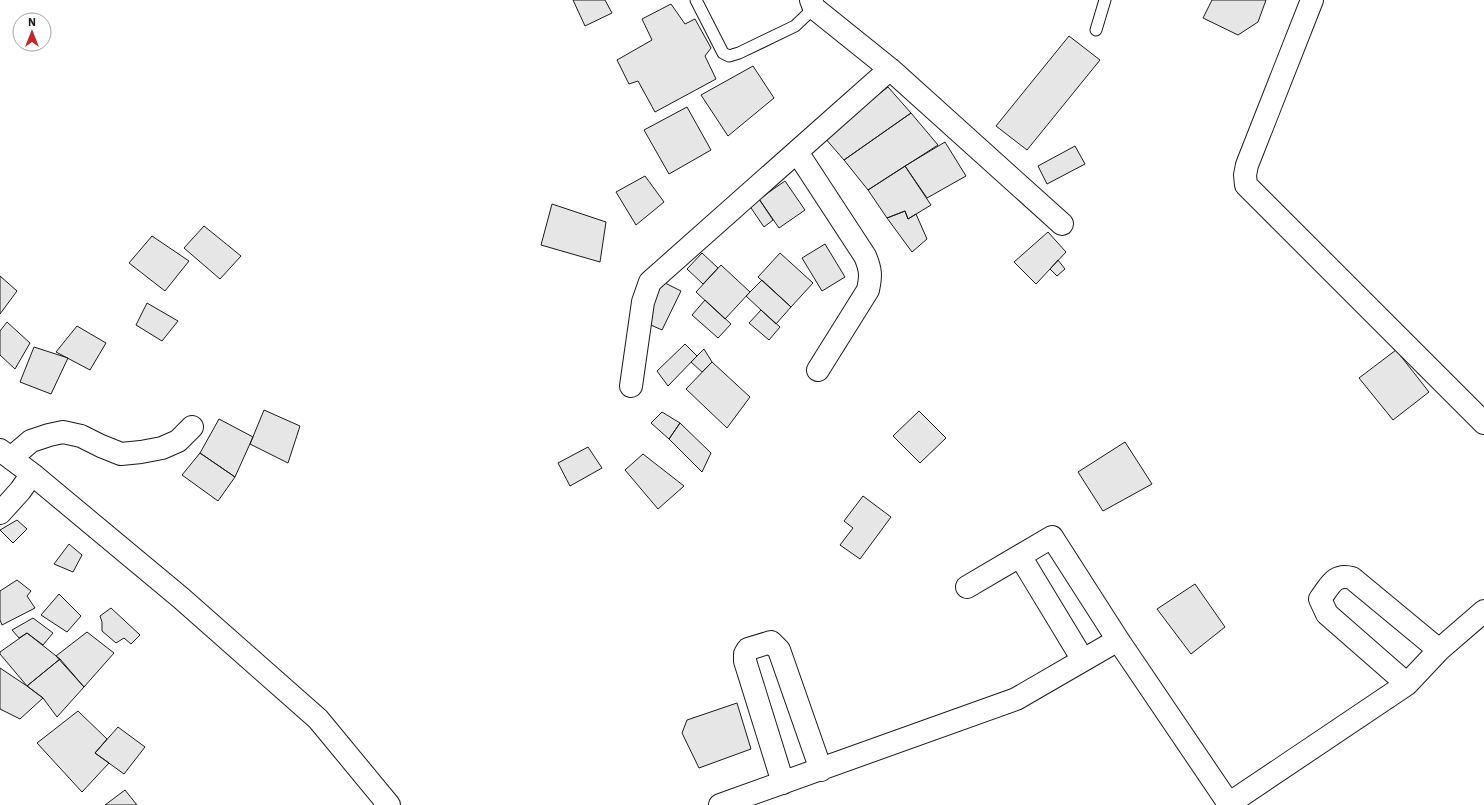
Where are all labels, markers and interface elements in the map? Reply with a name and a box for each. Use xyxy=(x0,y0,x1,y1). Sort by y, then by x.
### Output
north arrow xyxy=(12,12,52,52)
text: N xyxy=(28,15,36,29)

